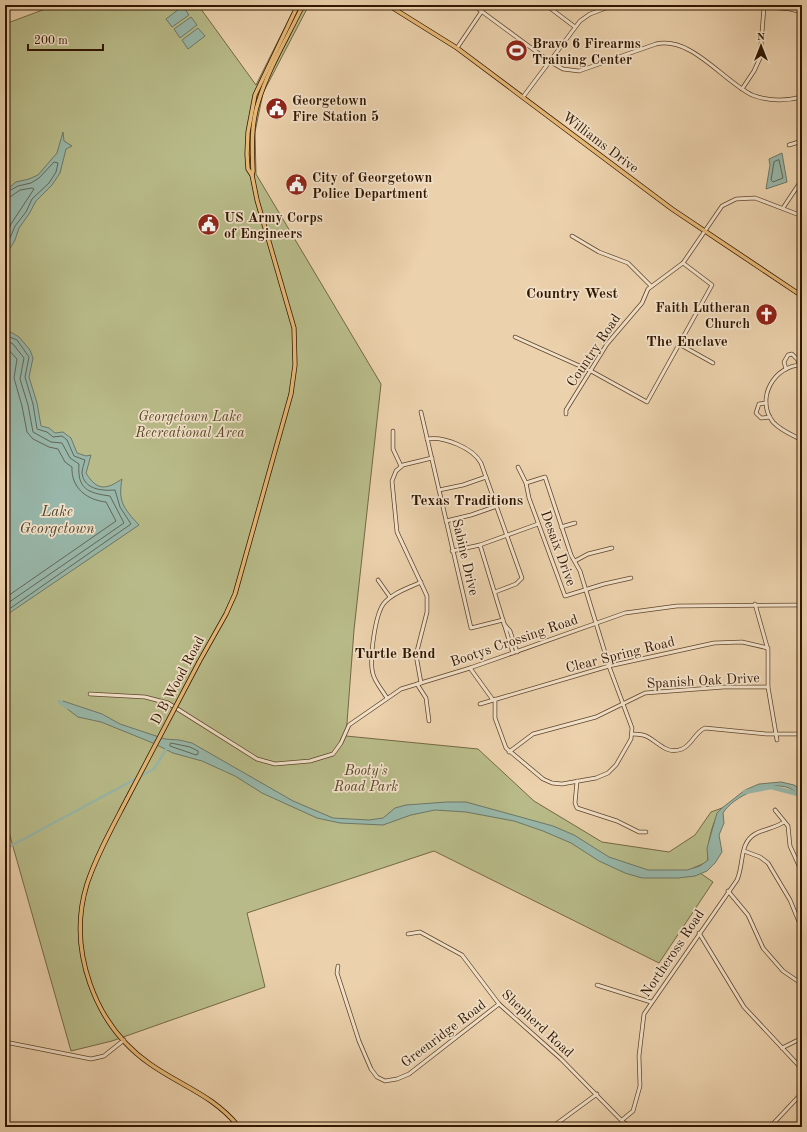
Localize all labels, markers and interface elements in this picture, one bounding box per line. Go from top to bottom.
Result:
scale bar [28,26,103,52]
north arrow [741,26,781,66]
text: N [757,32,766,43]
text: 200 m [34,35,68,47]
place label: Bravo 6 Firearms Training Center [532,37,641,67]
sports icon: Bravo 6 Firearms Training Center [503,38,529,64]
place label: Georgetown Fire Station 5 [292,94,379,124]
public building icon: Georgetown Fire Station 5 [264,95,290,121]
street label: Williams Drive [560,110,641,176]
place label: City of Georgetown Police Department [312,171,433,201]
public building icon: City of Georgetown Police Department [283,172,309,198]
place label: US Army Corps of Engineers [224,211,323,241]
public building icon: US Army Corps of Engineers [196,212,222,238]
district label: Country West [526,287,618,302]
place label: Faith Lutheran Church [655,301,750,331]
church icon: Faith Lutheran Church [753,302,779,328]
street label: Country Road [564,312,623,390]
district label: The Enclave [646,335,728,350]
park label: Georgetown Lake Recreational Area [134,410,245,440]
district label: Texas Traditions [411,494,523,509]
water label: Lake Georgetown [19,505,95,537]
street label: Desaix Drive [538,509,578,588]
street label: Sabine Drive [449,518,481,597]
street label: Bootys Crossing Road [449,612,580,669]
street label: D B Wood Road [149,634,207,727]
street label: Clear Spring Road [564,635,676,675]
district label: Turtle Bend [354,647,436,662]
street label: Spanish Oak Drive [646,671,760,691]
park label: Booty's Road Park [333,764,398,794]
street label: Northcross Road [638,907,707,1000]
street label: Shepherd Road [499,987,576,1060]
street label: Greenridge Road [399,997,489,1070]

